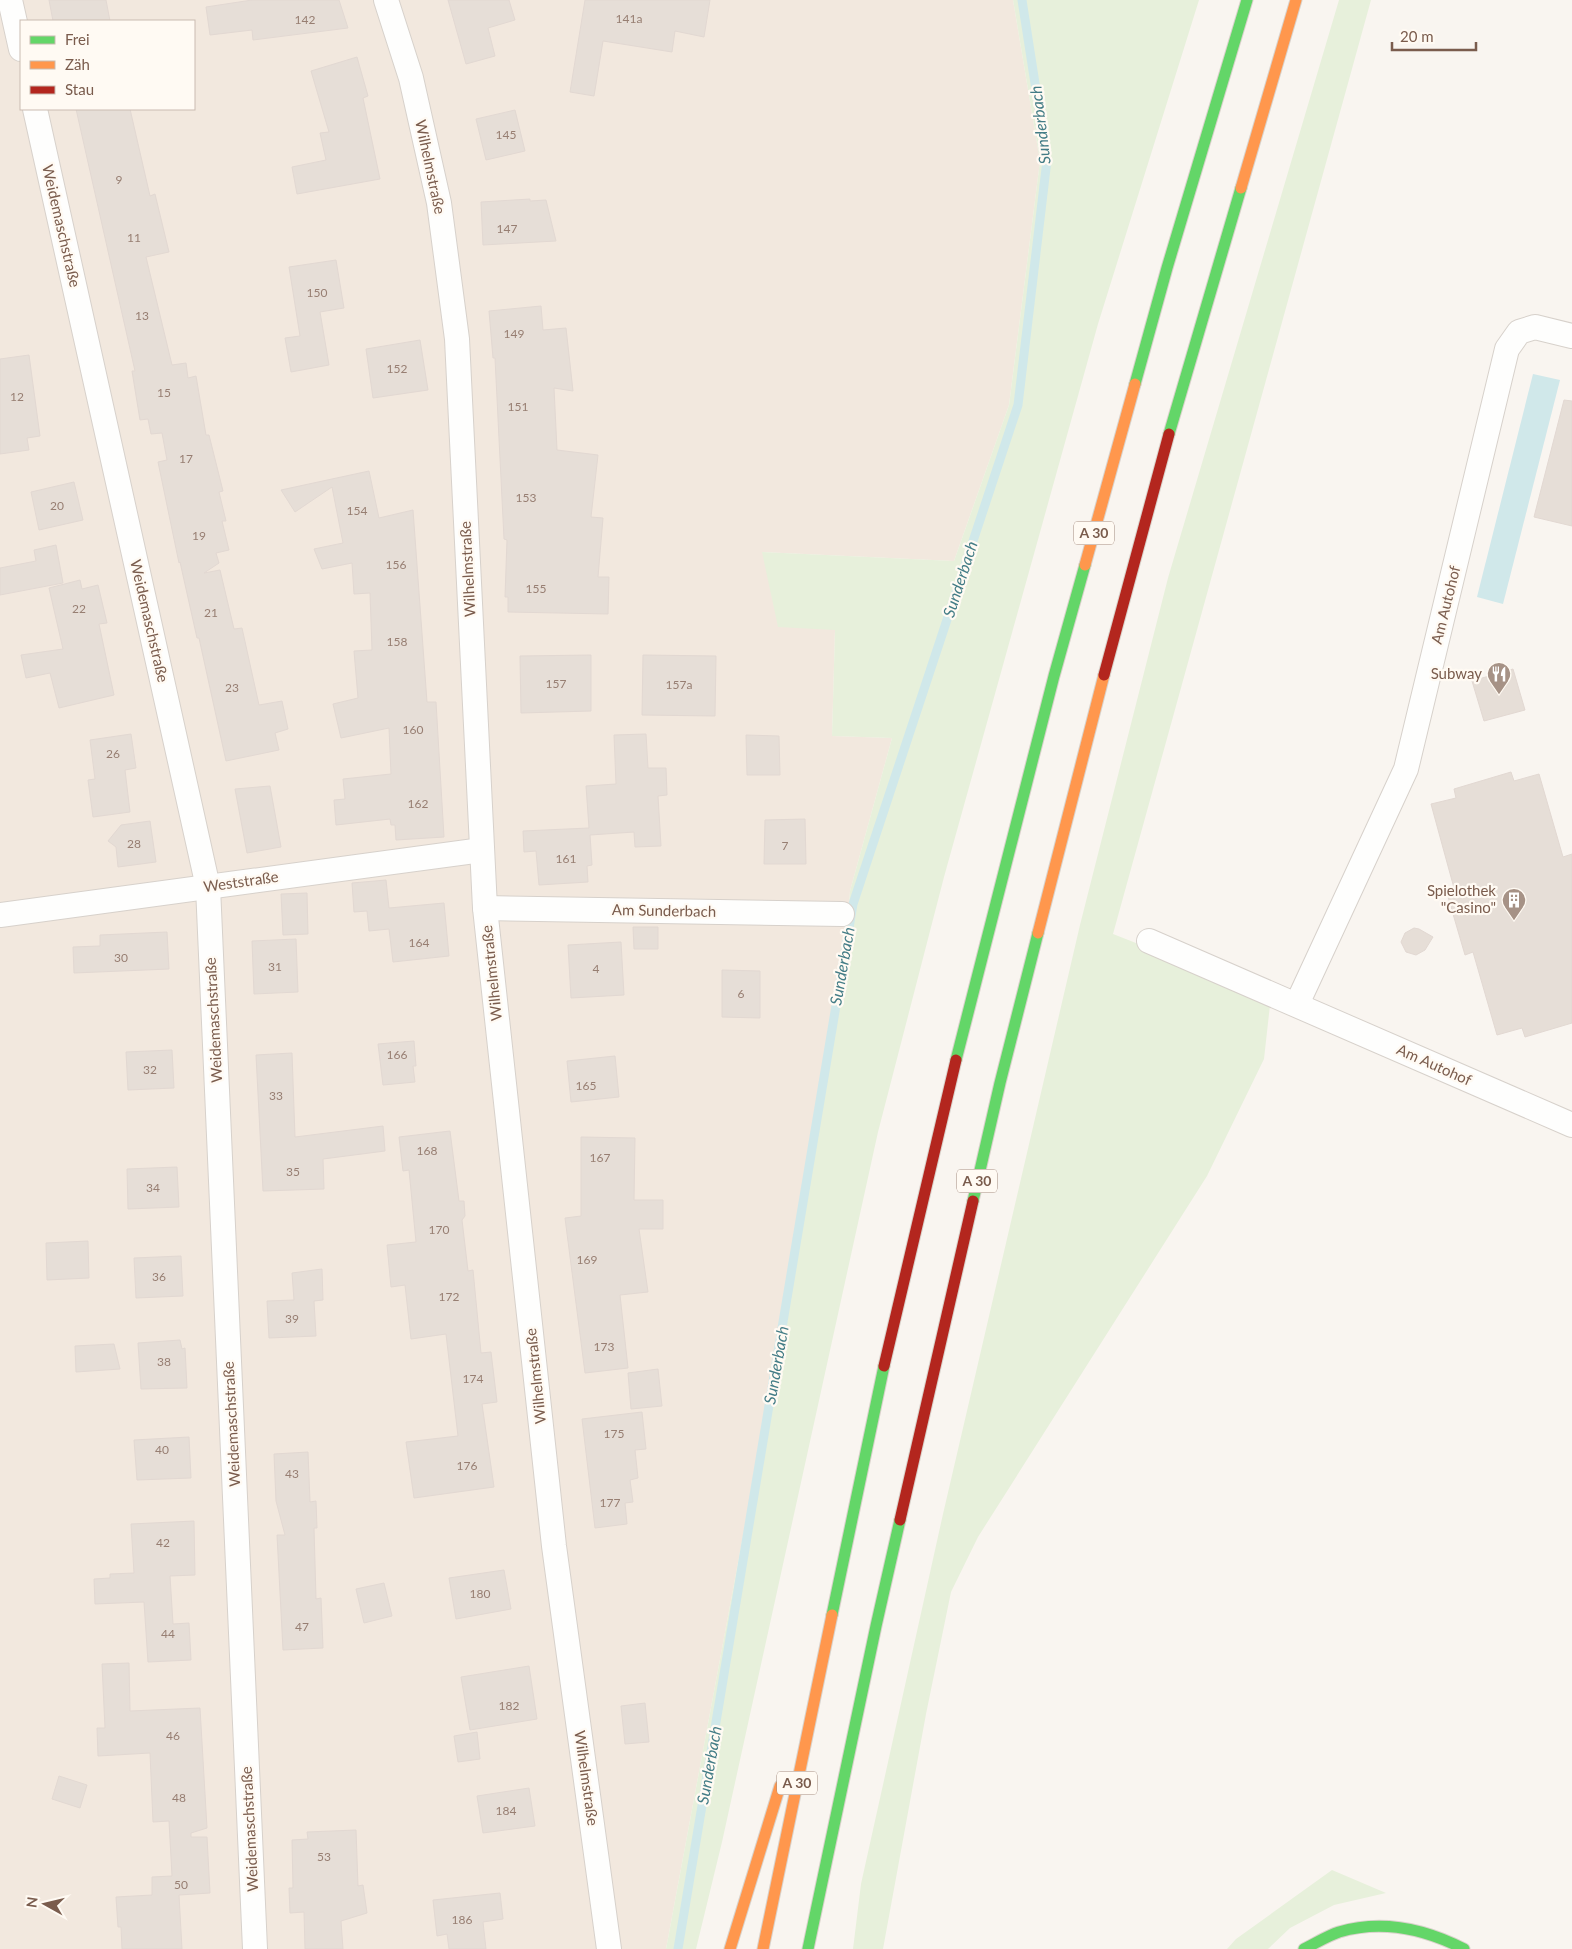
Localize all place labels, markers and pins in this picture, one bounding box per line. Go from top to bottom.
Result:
restaurant icon: Subway [1486,661,1512,695]
place label: Subway [1431,664,1482,682]
place label: Spielothek "Casino" [1427,881,1496,916]
building icon: Spielothek "Casino" [1501,887,1527,921]

